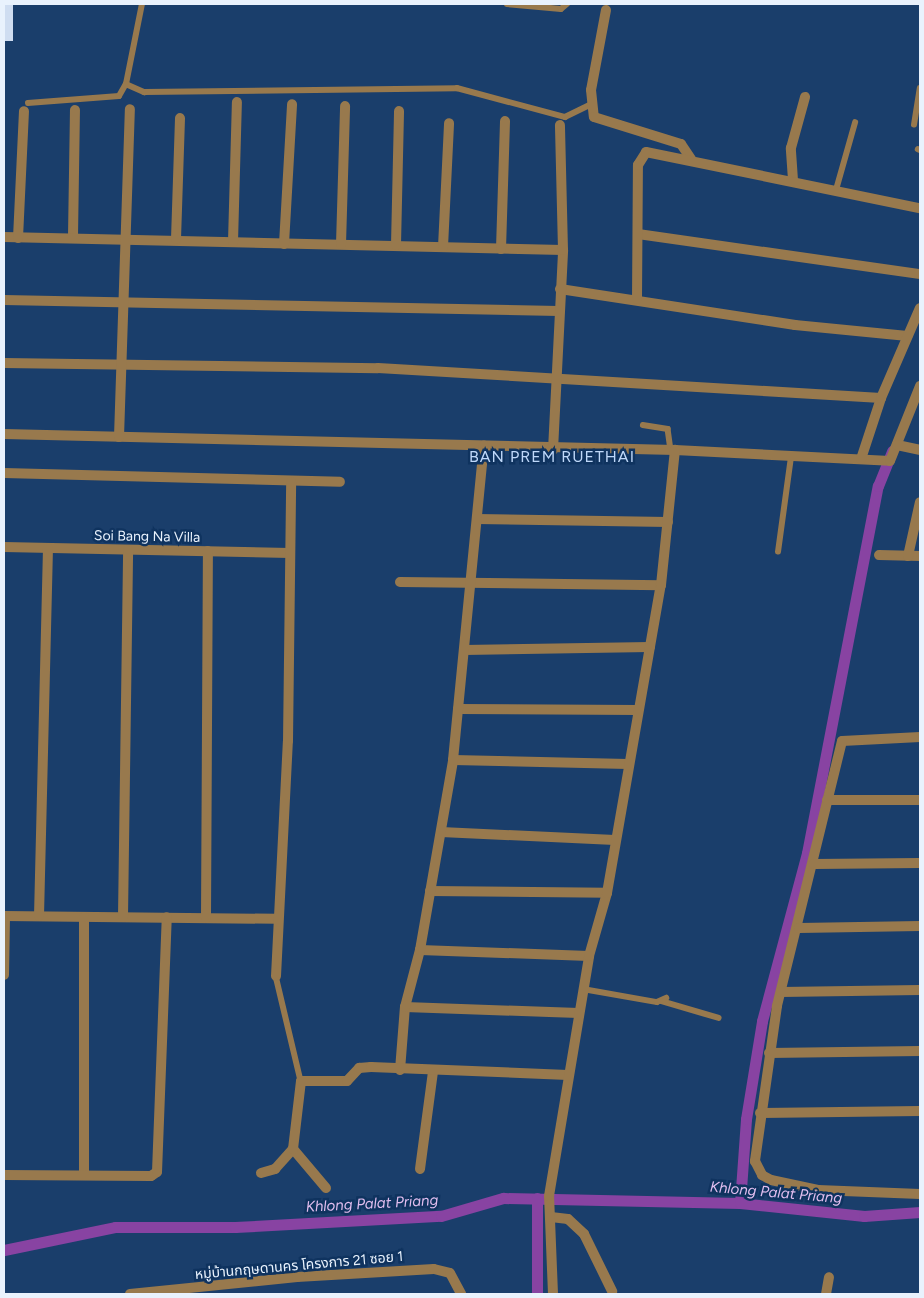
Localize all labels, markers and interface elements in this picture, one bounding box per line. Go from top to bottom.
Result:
district label: BAN PREM RUETHAI [467,447,637,467]
street label: Soi Bang Na Villa [94,528,200,546]
water label: Khlong Palat Priang [709,1178,843,1208]
water label: Khlong Palat Priang [305,1192,439,1216]
street label: หมู่บ้านกฤษดานคร โครงการ 21 ซอย 1 [194,1249,404,1283]

